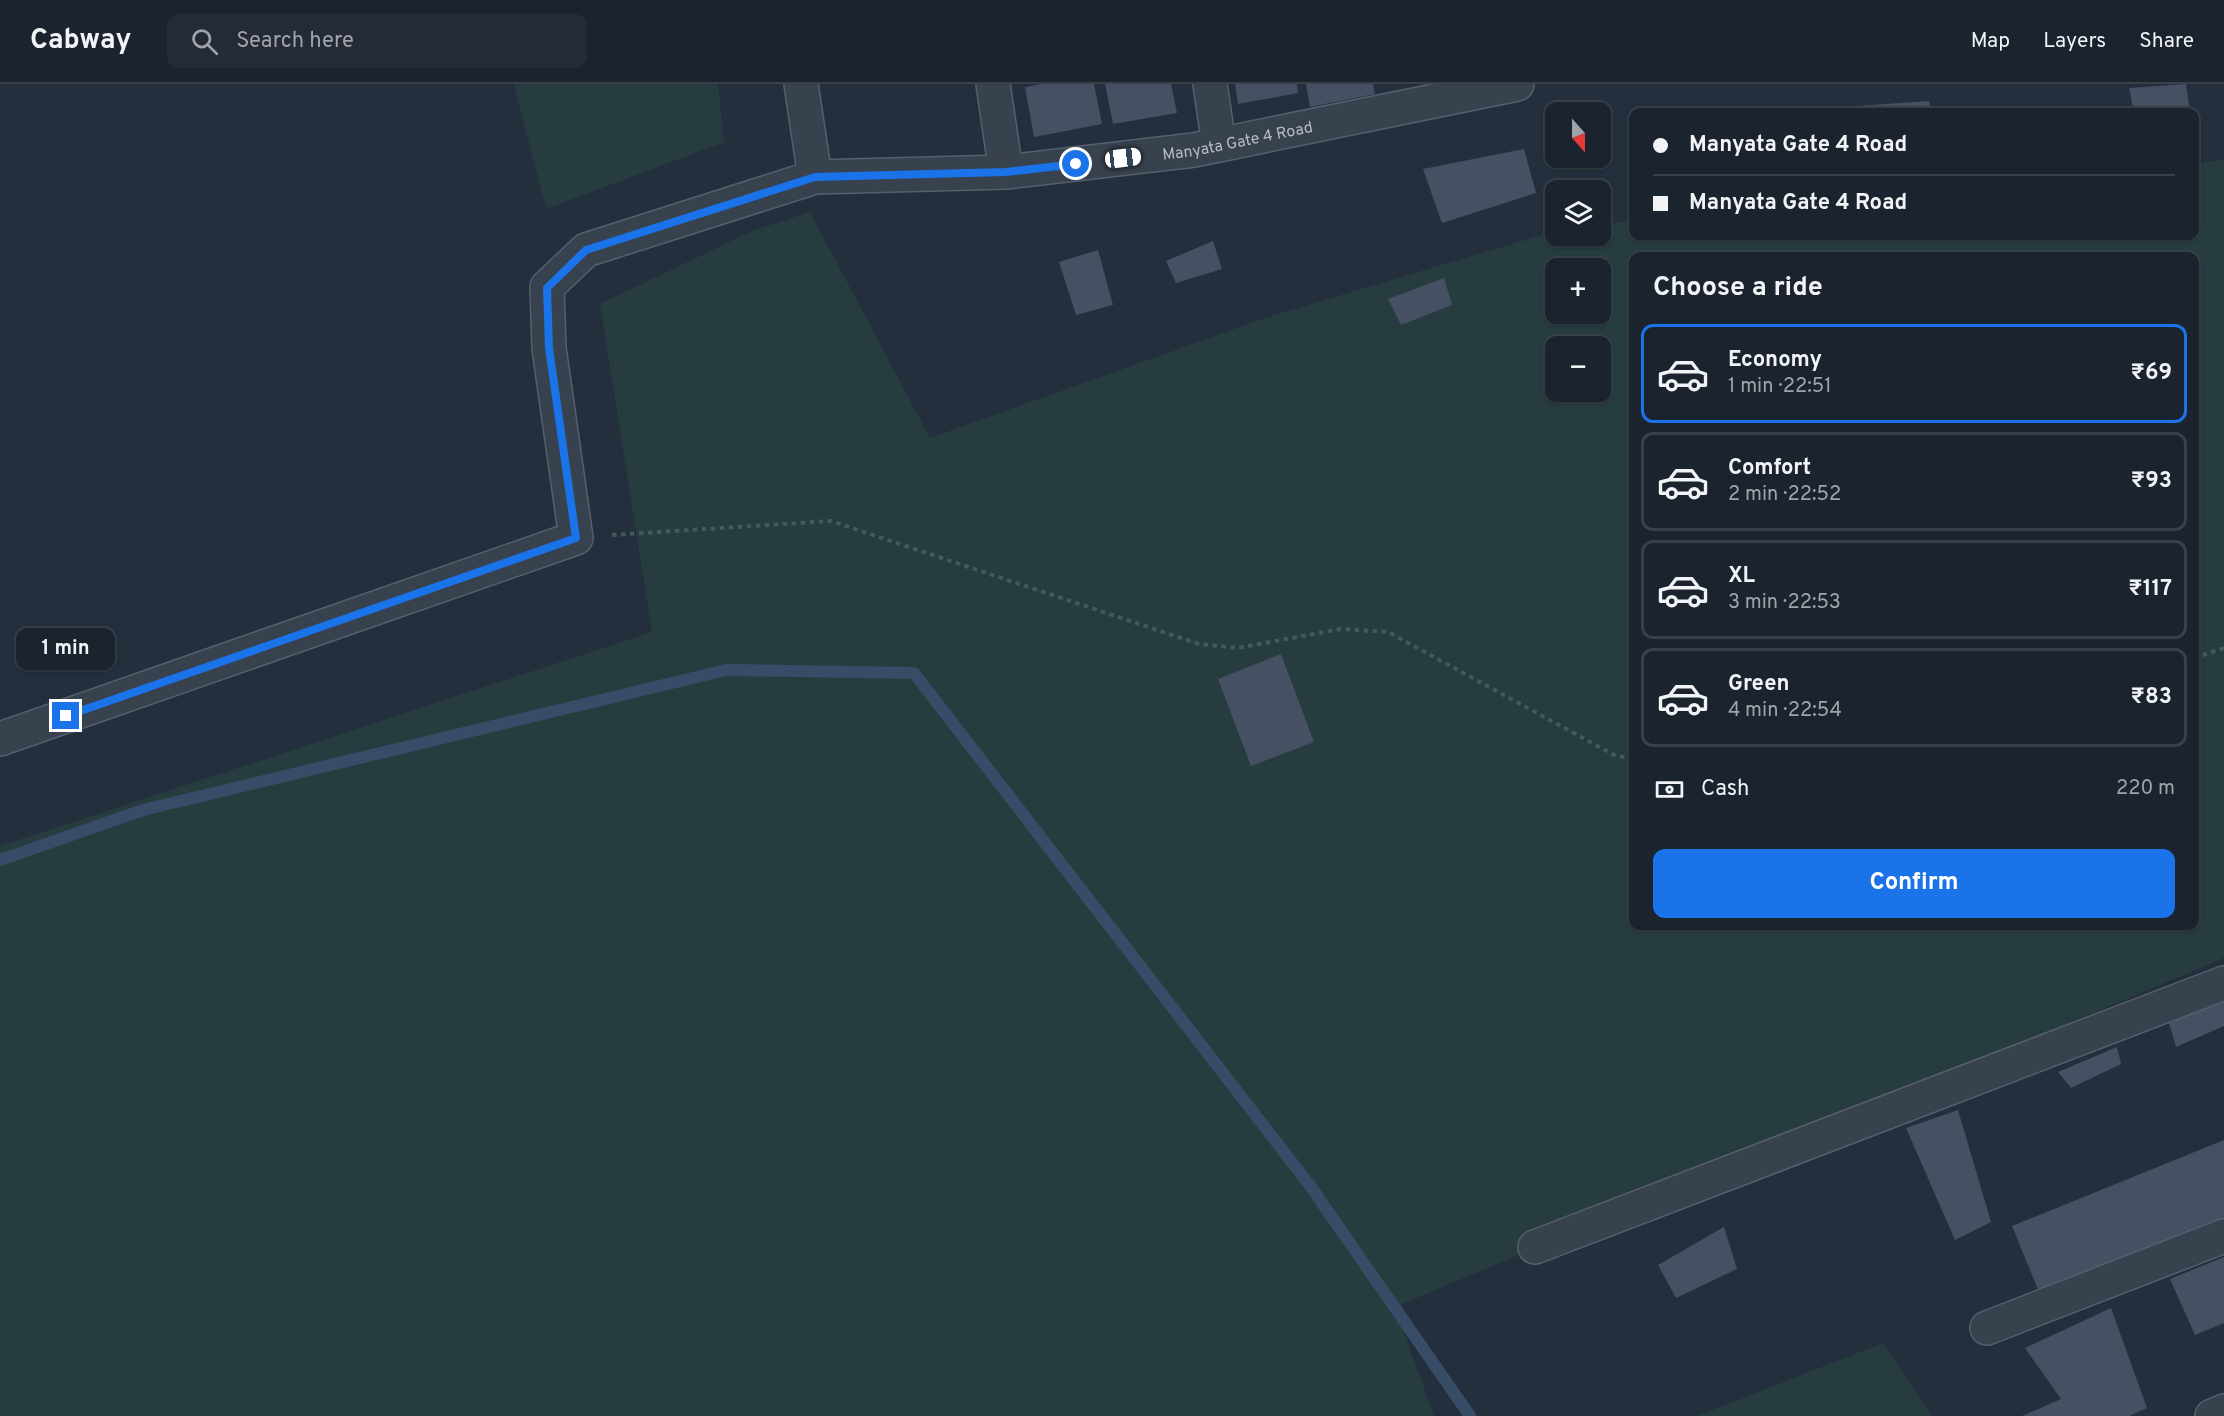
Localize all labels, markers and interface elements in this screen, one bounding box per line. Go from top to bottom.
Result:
search box [167,14,587,68]
text: Cabway [30,23,131,59]
icon: search [188,25,221,58]
text: Search here [236,28,354,55]
text: Map [1971,28,2010,55]
text: Layers [2043,28,2106,55]
text: Share [2139,28,2194,55]
north arrow [1545,102,1611,168]
map controls [1545,102,1611,402]
street label: Manyata Gate 4 Road [1161,118,1315,166]
text: Manyata Gate 4 Road [1689,132,1907,159]
car [1104,147,1142,169]
route start [1062,150,1089,177]
button: layers [1545,180,1611,246]
text: Manyata Gate 4 Road [1689,190,1907,217]
button: + [1545,258,1611,324]
text: Choose a ride [1653,271,1823,305]
button: − [1545,336,1611,402]
icon: car [1656,347,1710,401]
text: Economy [1728,347,1822,374]
text: ₹69 [2130,360,2172,387]
text: 1 min · 22:51 [1728,374,1832,400]
icon: car [1656,455,1710,509]
text: Comfort [1728,455,1811,482]
text: ₹93 [2131,468,2172,495]
text: 2 min · 22:52 [1728,482,1841,508]
icon: car [1656,563,1710,617]
text: XL [1728,563,1755,590]
text: ₹117 [2128,576,2172,603]
text: 3 min · 22:53 [1728,590,1841,616]
callout: 1 min [16,629,116,671]
text: 1 min [41,636,90,662]
icon: car [1656,671,1710,725]
text: Green [1728,671,1790,698]
text: ₹83 [2131,684,2172,711]
text: 4 min · 22:54 [1728,698,1842,724]
route end [52,702,79,729]
icon: cash [1653,773,1686,806]
text: Cash [1701,776,1750,803]
text: 220 m [2116,776,2175,802]
button: Confirm [1653,849,2175,918]

